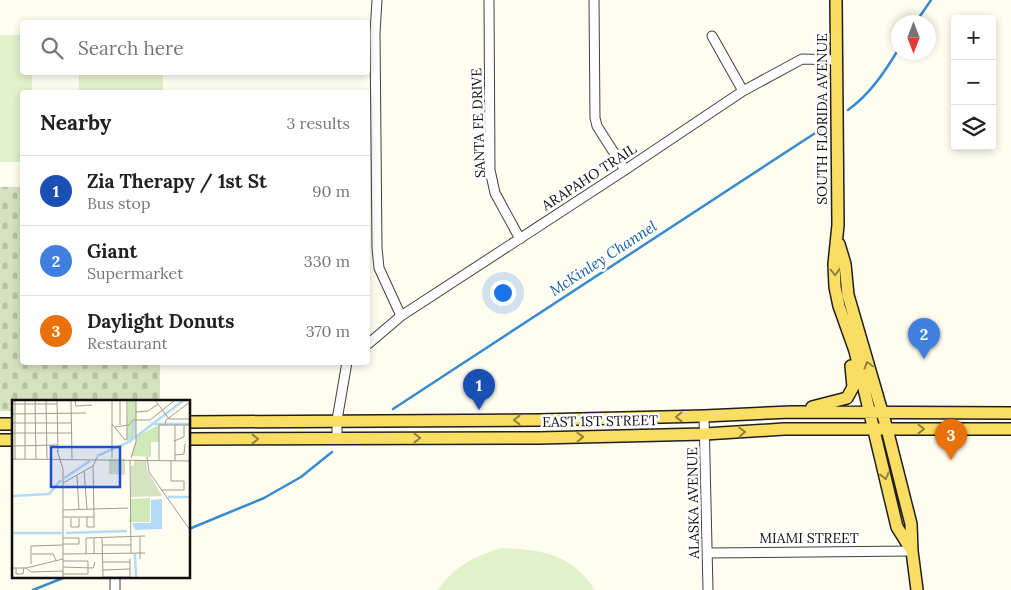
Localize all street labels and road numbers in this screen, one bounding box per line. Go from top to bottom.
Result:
street label: SOUTH FLORIDA AVENUE [813,33,831,205]
street label: SANTA FE DRIVE [467,67,489,178]
street label: ARAPAHO TRAIL [537,140,640,215]
street label: EAST 1ST STREET [542,411,658,431]
street label: ALASKA AVENUE [683,447,703,560]
street label: MIAMI STREET [759,529,859,547]

